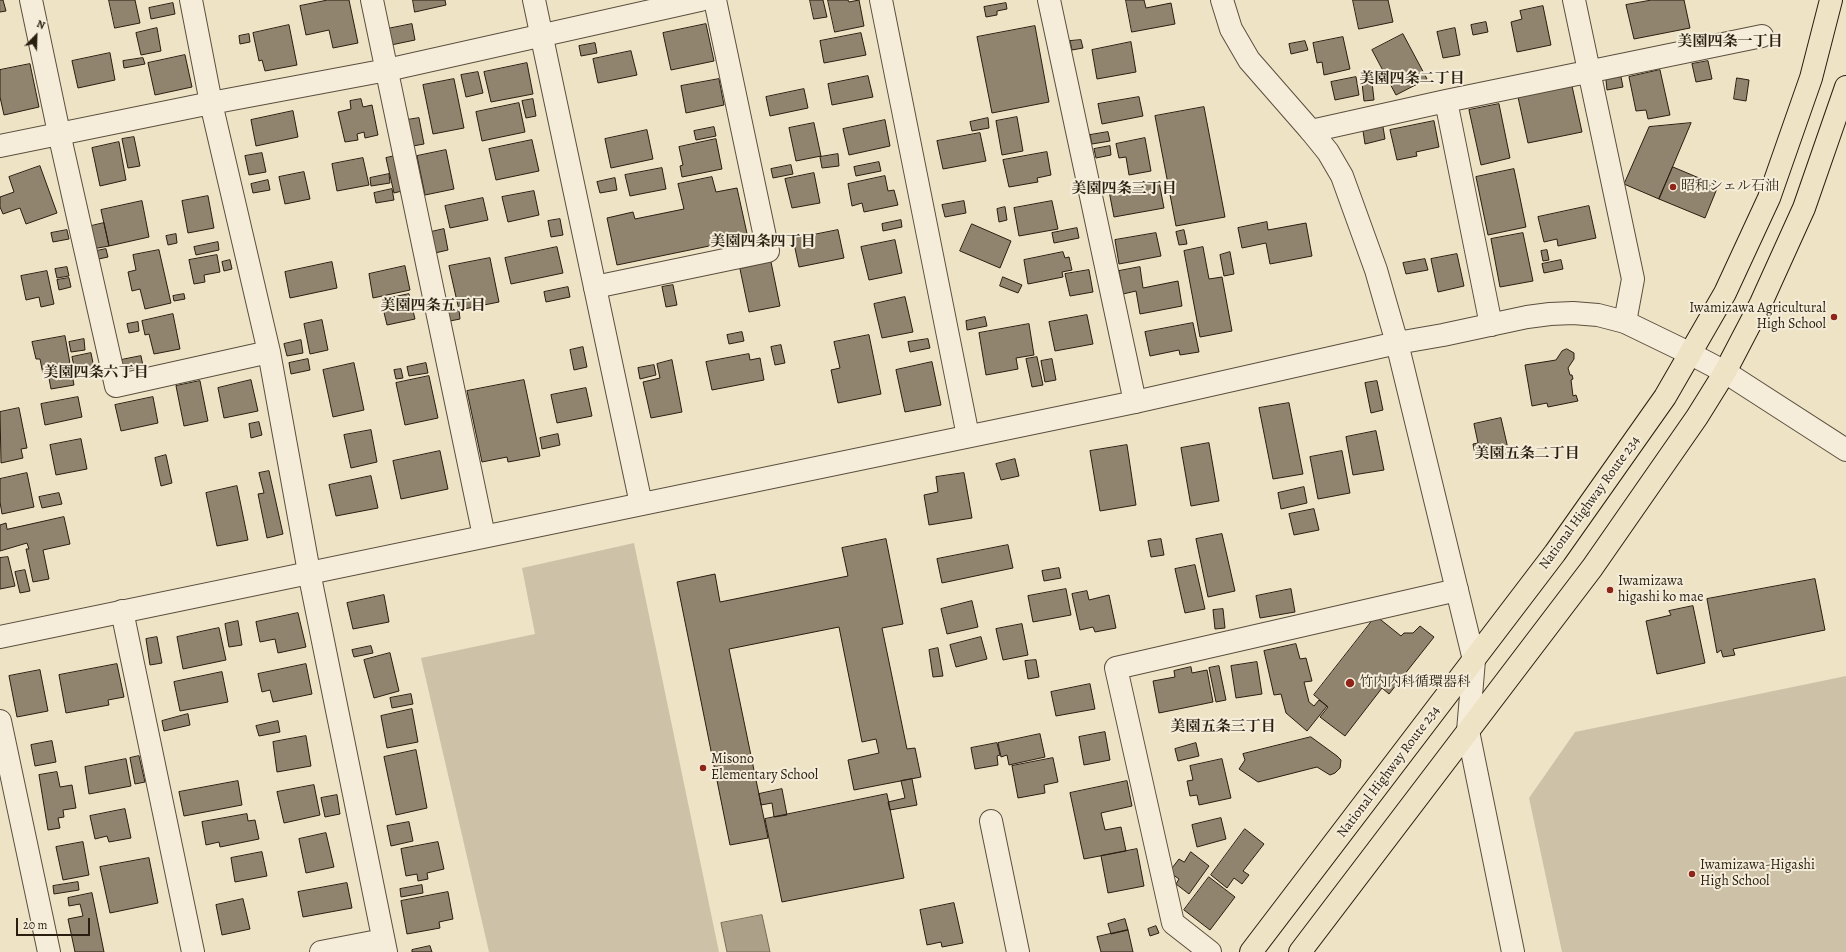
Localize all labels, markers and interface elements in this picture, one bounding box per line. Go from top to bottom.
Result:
north arrow [16,16,56,56]
text: N [34,16,47,33]
district label: 美園四条一丁目 [1678,33,1782,51]
district label: 美園四条二丁目 [1360,70,1464,88]
place label: 昭和シェル石油 [1681,179,1779,195]
district label: 美園四条三丁目 [1072,180,1176,198]
marker: 昭和シェル石油 [1668,182,1678,192]
district label: 美園四条四丁目 [711,233,815,251]
district label: 美園四条五丁目 [381,297,485,315]
place label: Iwamizawa Agricultural High School [1689,301,1826,334]
marker: Iwamizawa Agricultural High School [1829,312,1839,322]
district label: 美園四条六丁目 [44,364,148,382]
street label: National Highway Route 234 [1536,433,1644,573]
district label: 美園五条二丁目 [1475,445,1579,463]
place label: Iwamizawa higashi ko mae [1618,574,1703,606]
marker: Iwamizawa higashi ko mae [1605,585,1615,595]
place label: 竹内内科循環器科 [1359,675,1471,691]
marker: 竹内内科循環器科 [1344,677,1356,689]
street label: National Highway Route 234 [1334,703,1444,841]
district label: 美園五条三丁目 [1171,718,1275,736]
place label: Misono Elementary School [711,752,818,784]
marker: Misono Elementary School [698,763,708,773]
place label: Iwamizawa-Higashi High School [1700,858,1815,890]
marker: Iwamizawa-Higashi High School [1687,869,1697,879]
scale bar [18,910,92,936]
text: 20 m [23,917,47,933]

